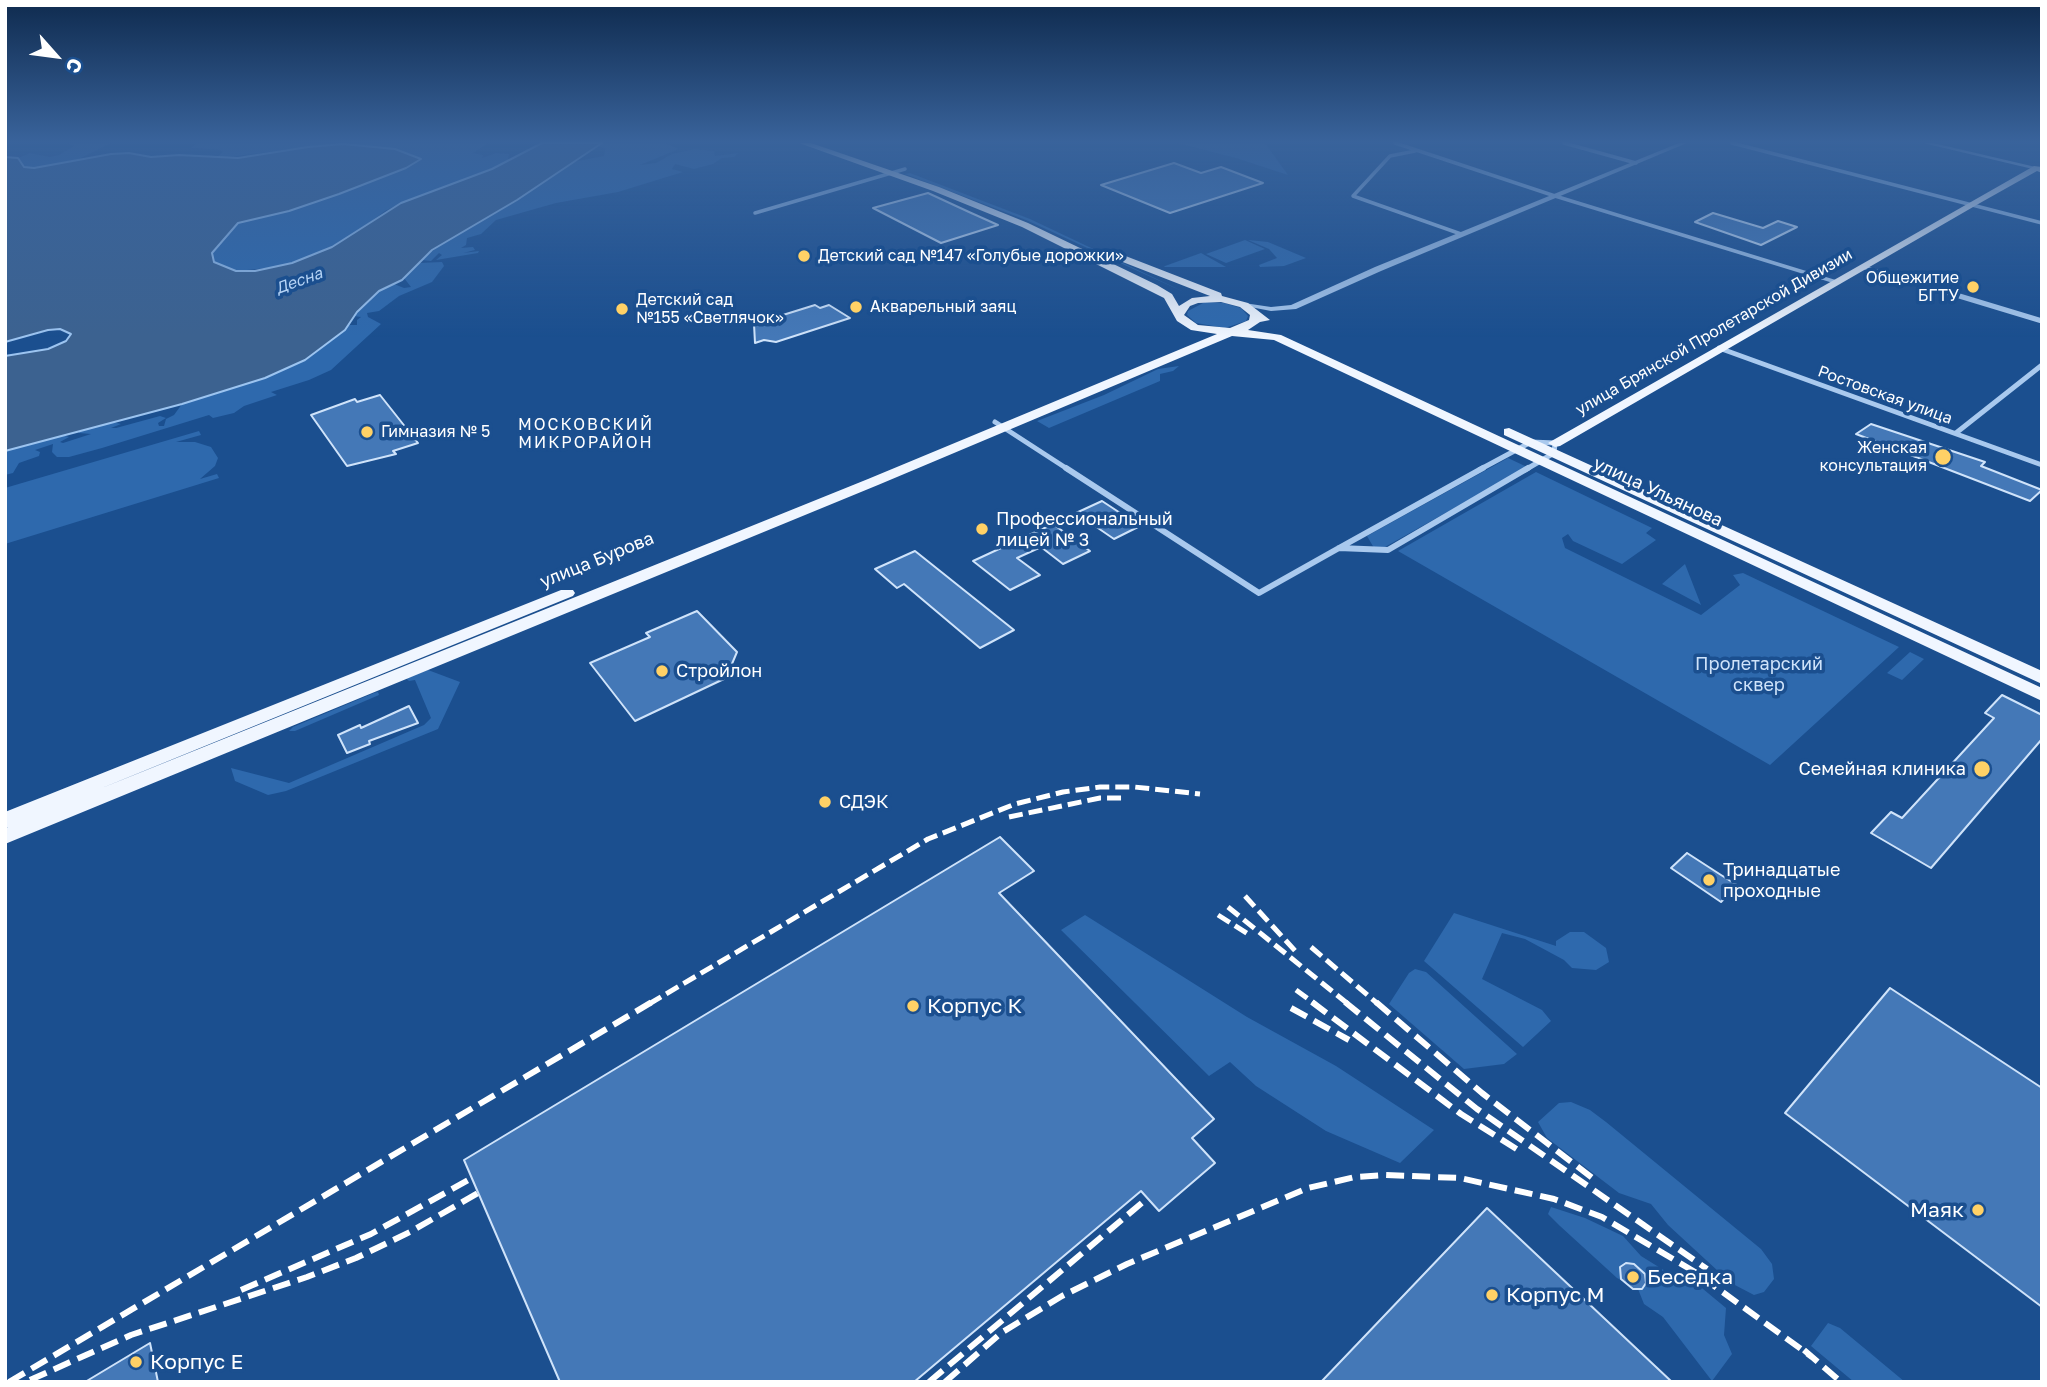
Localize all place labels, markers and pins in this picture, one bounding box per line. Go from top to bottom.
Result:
place label: Детский сад №147 «Голубые дорожки» [818,246,1124,266]
marker: Детский сад №147 «Голубые дорожки» [796,248,812,264]
place label: Общежитие БГТУ [1866,268,1959,306]
marker: Общежитие БГТУ [1965,279,1981,295]
place label: Детский сад №155 «Светлячок» [636,290,784,328]
place label: Акварельный заяц [870,297,1016,317]
marker: Акварельный заяц [848,299,864,315]
marker: Детский сад №155 «Светлячок» [614,301,630,317]
place label: Гимназия № 5 [381,422,490,442]
marker: Гимназия № 5 [359,424,375,440]
place label: Женская консультация [1819,438,1927,476]
marker: Женская консультация [1933,447,1953,467]
place label: Профессиональный лицей № 3 [996,508,1173,550]
marker: Профессиональный лицей № 3 [974,521,990,537]
place label: Стройлон [676,660,762,682]
marker: Стройлон [654,663,670,679]
place label: Семейная клиника [1799,758,1966,780]
marker: Семейная клиника [1972,759,1992,779]
place label: СДЭК [839,791,888,813]
marker: СДЭК [817,794,833,810]
place label: Тринадцатые проходные [1723,859,1840,902]
marker: Тринадцатые проходные [1701,872,1717,888]
place label: Корпус К [927,993,1022,1019]
marker: Корпус К [905,998,921,1014]
place label: Маяк [1910,1197,1964,1223]
marker: Маяк [1970,1202,1986,1218]
place label: Беседка [1647,1264,1733,1290]
marker: Беседка [1625,1269,1641,1285]
place label: Корпус М [1506,1282,1604,1308]
marker: Корпус М [1484,1287,1500,1303]
place label: Корпус Е [150,1349,243,1375]
marker: Корпус Е [128,1354,144,1370]

